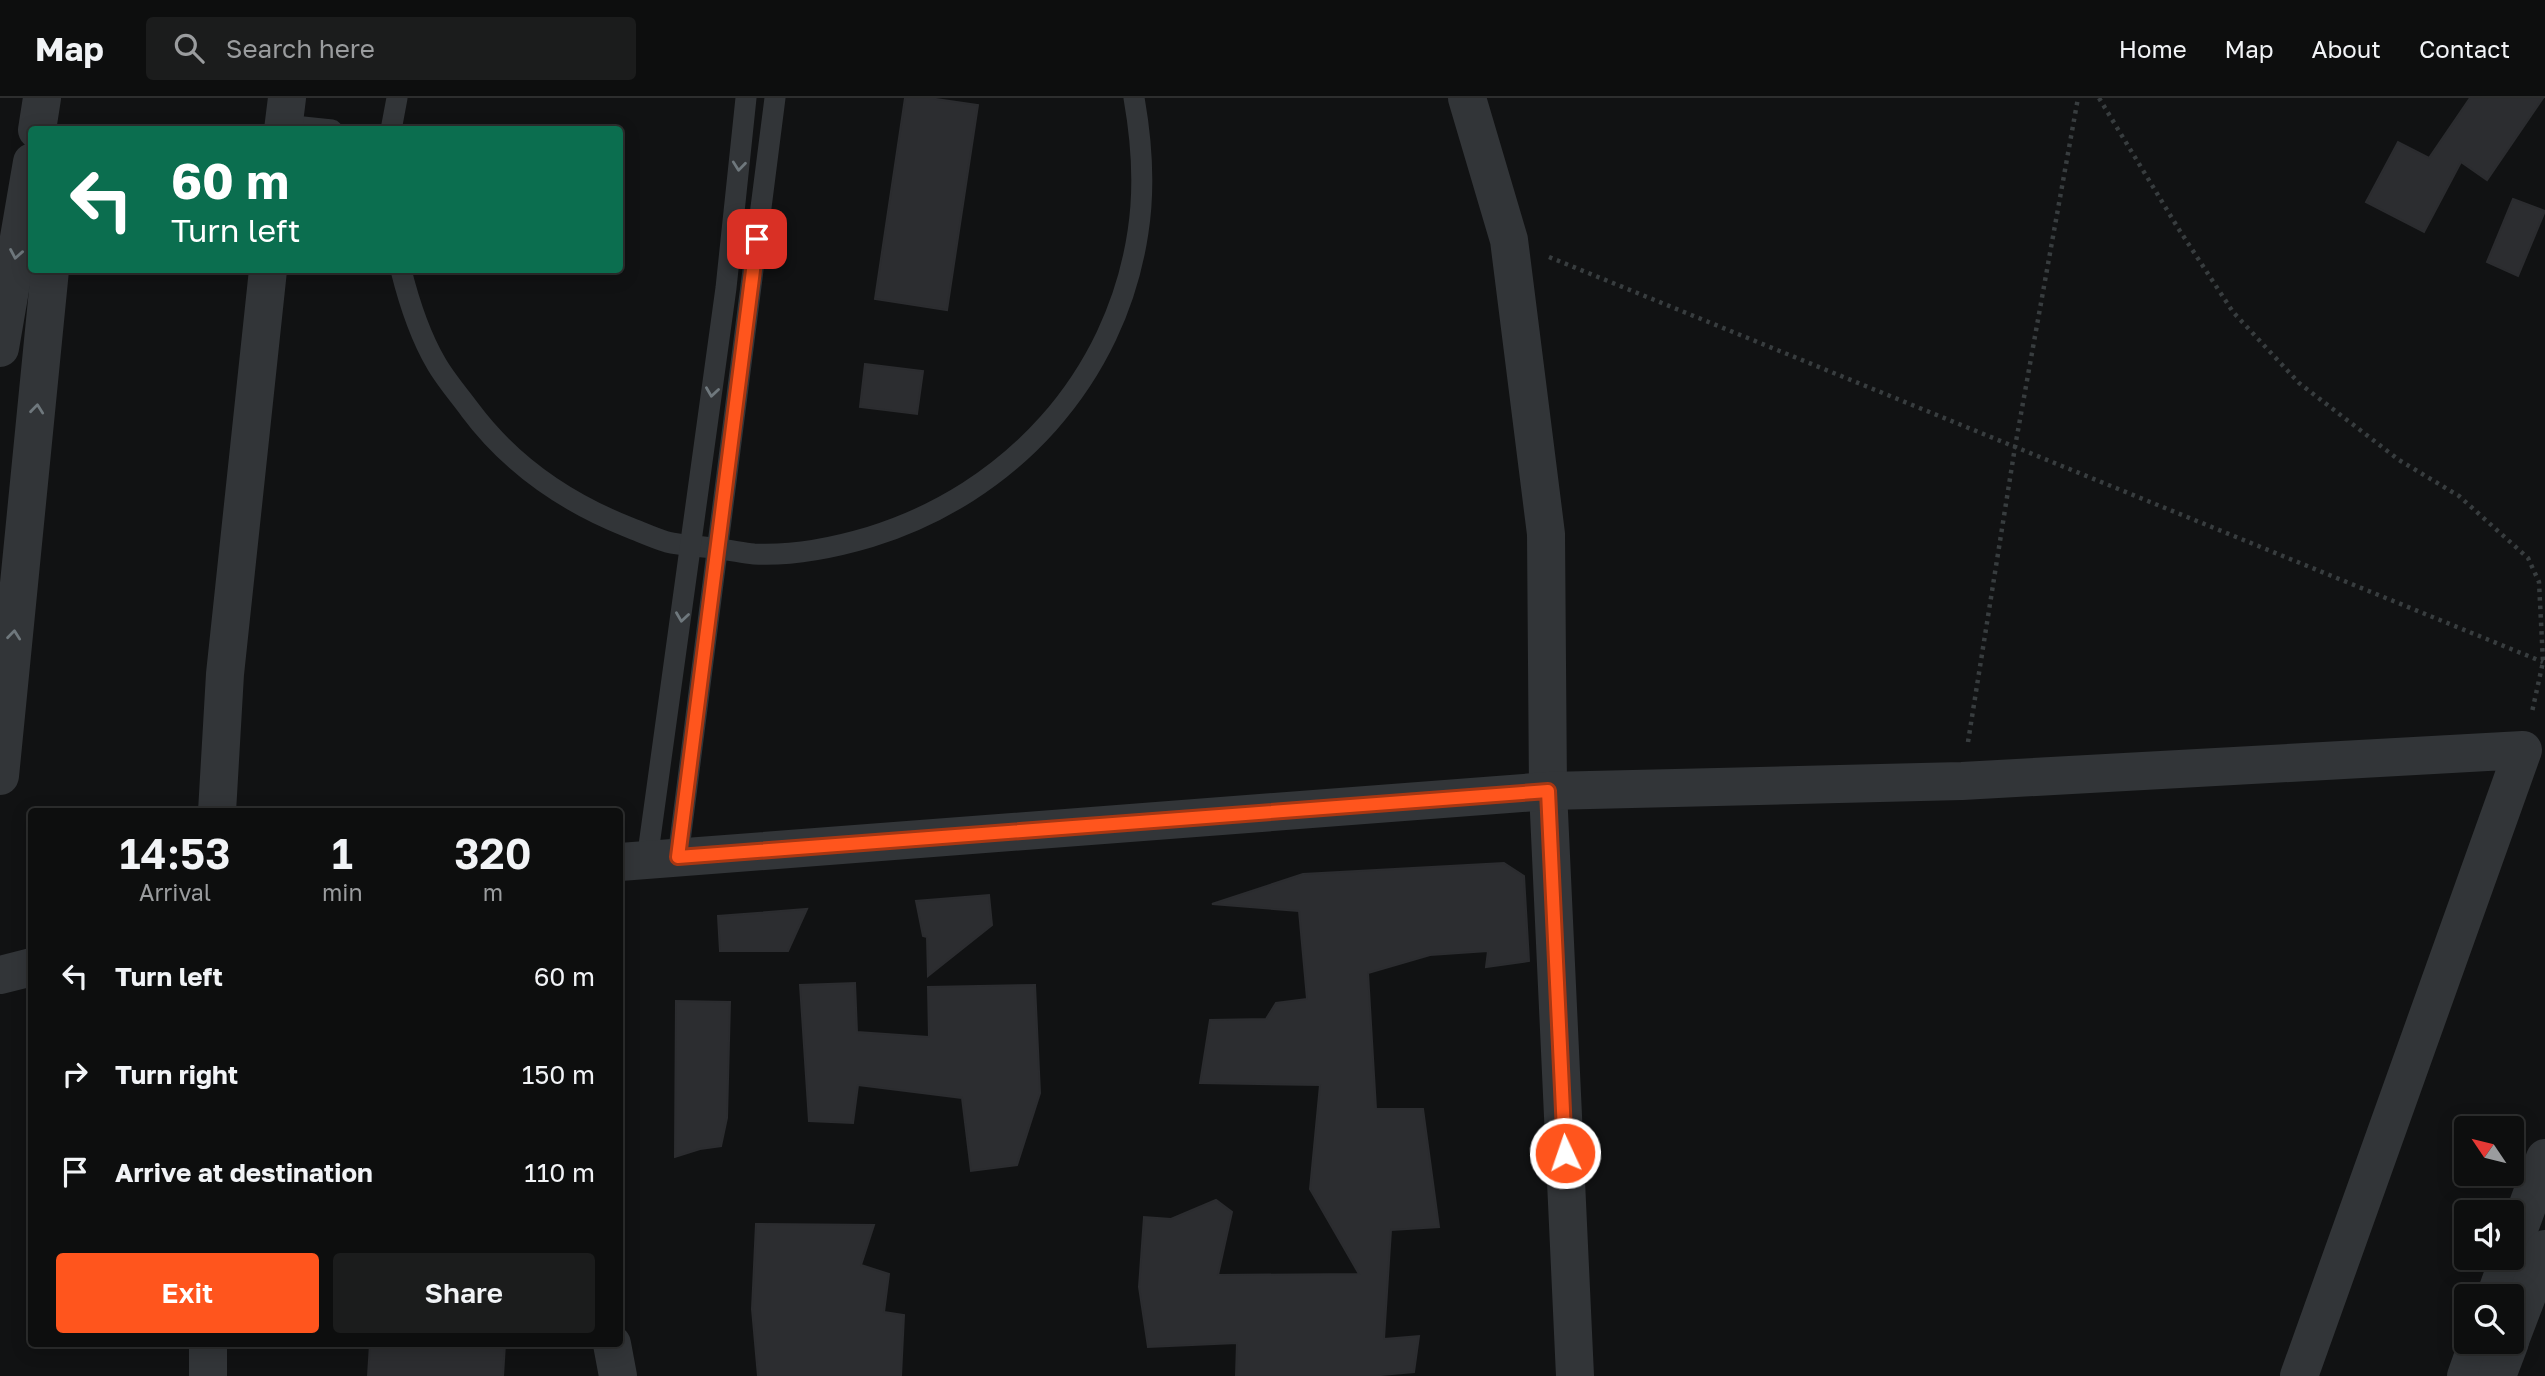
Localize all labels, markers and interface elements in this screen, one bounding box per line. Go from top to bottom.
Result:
search box [146,17,636,80]
text: Map [35,29,104,68]
icon: search [170,29,208,67]
text: Search here [226,33,375,64]
text: Home [2119,34,2187,63]
text: Map [2225,34,2274,63]
text: About [2312,34,2381,63]
text: Contact [2419,34,2510,63]
text: 60 m [171,151,289,210]
icon: left [56,154,147,245]
one-way arrow [732,161,747,172]
pin [727,209,787,269]
text: Turn left [171,211,300,249]
icon: arrive [738,220,776,258]
one-way arrow [9,248,24,260]
one-way arrow [705,386,720,398]
one-way arrow [29,403,44,415]
one-way arrow [674,611,689,623]
one-way arrow [6,630,21,641]
text: 14:53 [119,828,231,878]
text: 1 [332,828,353,878]
text: 320 [454,828,532,878]
text: Arrival [139,878,211,906]
text: min [322,878,363,906]
text: m [483,878,503,906]
icon: left [56,957,94,995]
text: Turn left [115,961,223,992]
text: 60 m [534,961,595,992]
icon: right [56,1055,94,1093]
text: Turn right [115,1059,238,1090]
text: 150 m [522,1059,595,1090]
position arrow [1528,1116,1602,1190]
north arrow [2454,1116,2524,1186]
map controls [2454,1116,2524,1354]
icon: arrive [56,1153,94,1191]
text: Arrive at destination [115,1157,373,1188]
text: 110 m [524,1157,595,1188]
button: sound [2454,1200,2524,1270]
button: Exit [56,1253,319,1333]
button: Share [333,1253,595,1333]
button: search [2454,1284,2524,1354]

